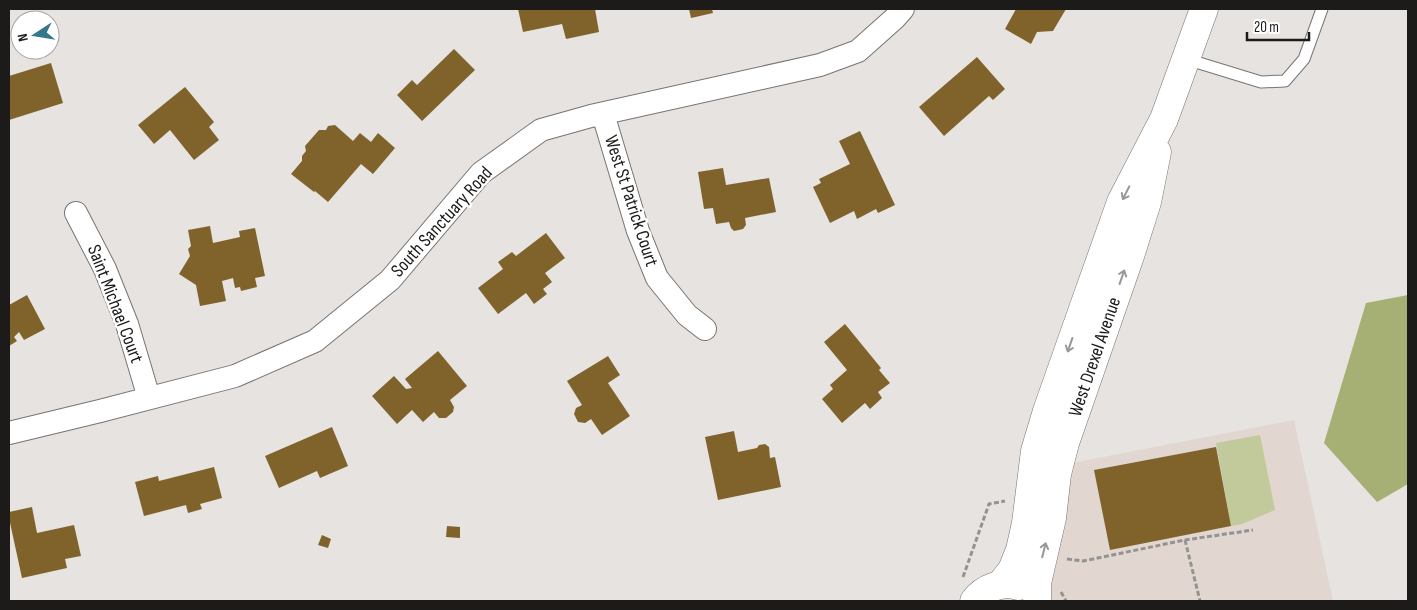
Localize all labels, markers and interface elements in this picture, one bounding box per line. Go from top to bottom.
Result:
north arrow [10,10,60,60]
scale bar [1247,10,1310,42]
text: 20 m [1254,18,1279,37]
text: N [14,32,32,43]
street label: West St Patrick Court [599,133,663,270]
street label: South Sanctuary Road [386,162,498,282]
one-way arrow [1121,185,1130,200]
street label: Saint Michael Court [82,242,148,366]
one-way arrow [1118,270,1128,286]
street label: West Drexel Avenue [1064,294,1126,420]
one-way arrow [1065,337,1074,353]
one-way arrow [1040,543,1049,559]

